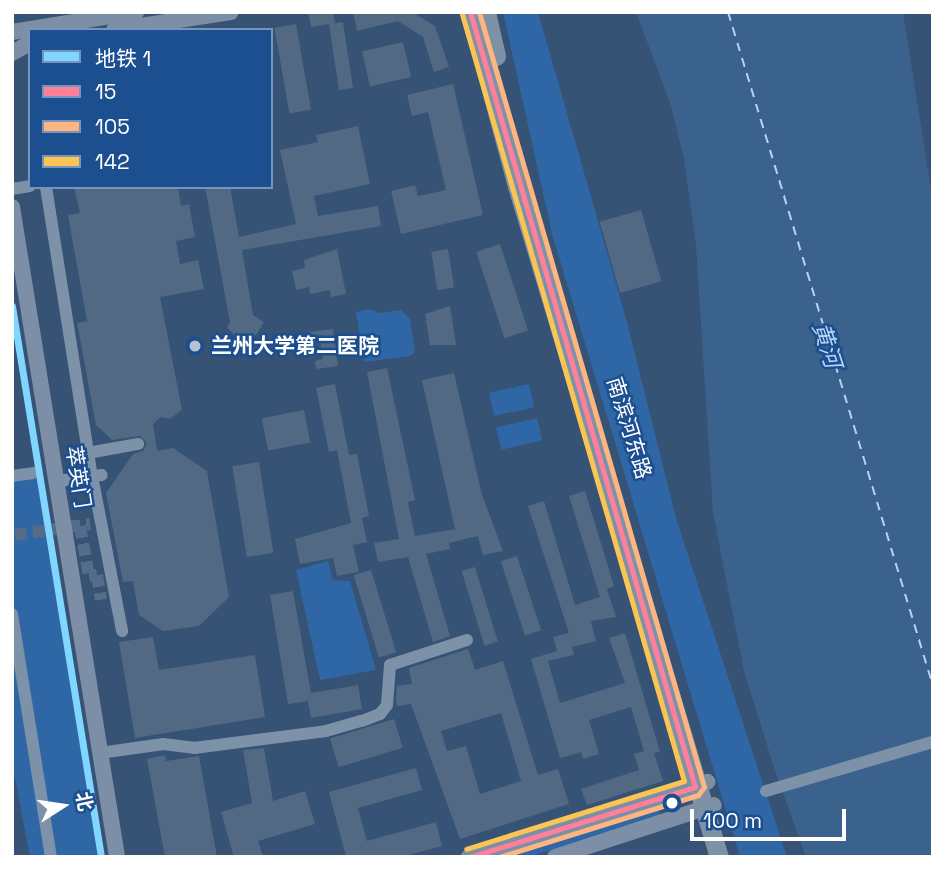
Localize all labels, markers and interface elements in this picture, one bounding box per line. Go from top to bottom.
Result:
legend [28,28,273,189]
text: 地铁 1 [95,45,151,72]
text: 15 [95,78,116,105]
text: 105 [95,113,130,140]
text: 142 [95,148,130,175]
water label: 黄河 [807,319,847,371]
place label: 兰州大学第二医院 [211,333,379,359]
marker: 兰州大学第二医院 [185,336,205,356]
street label: 南滨河东路 [602,374,656,482]
street label: 萃英门 [61,444,95,510]
north arrow [28,771,98,841]
text: 北 [70,790,98,813]
unlabelled marker [665,796,679,810]
scale bar [693,796,849,840]
text: 100 m [703,807,762,834]

